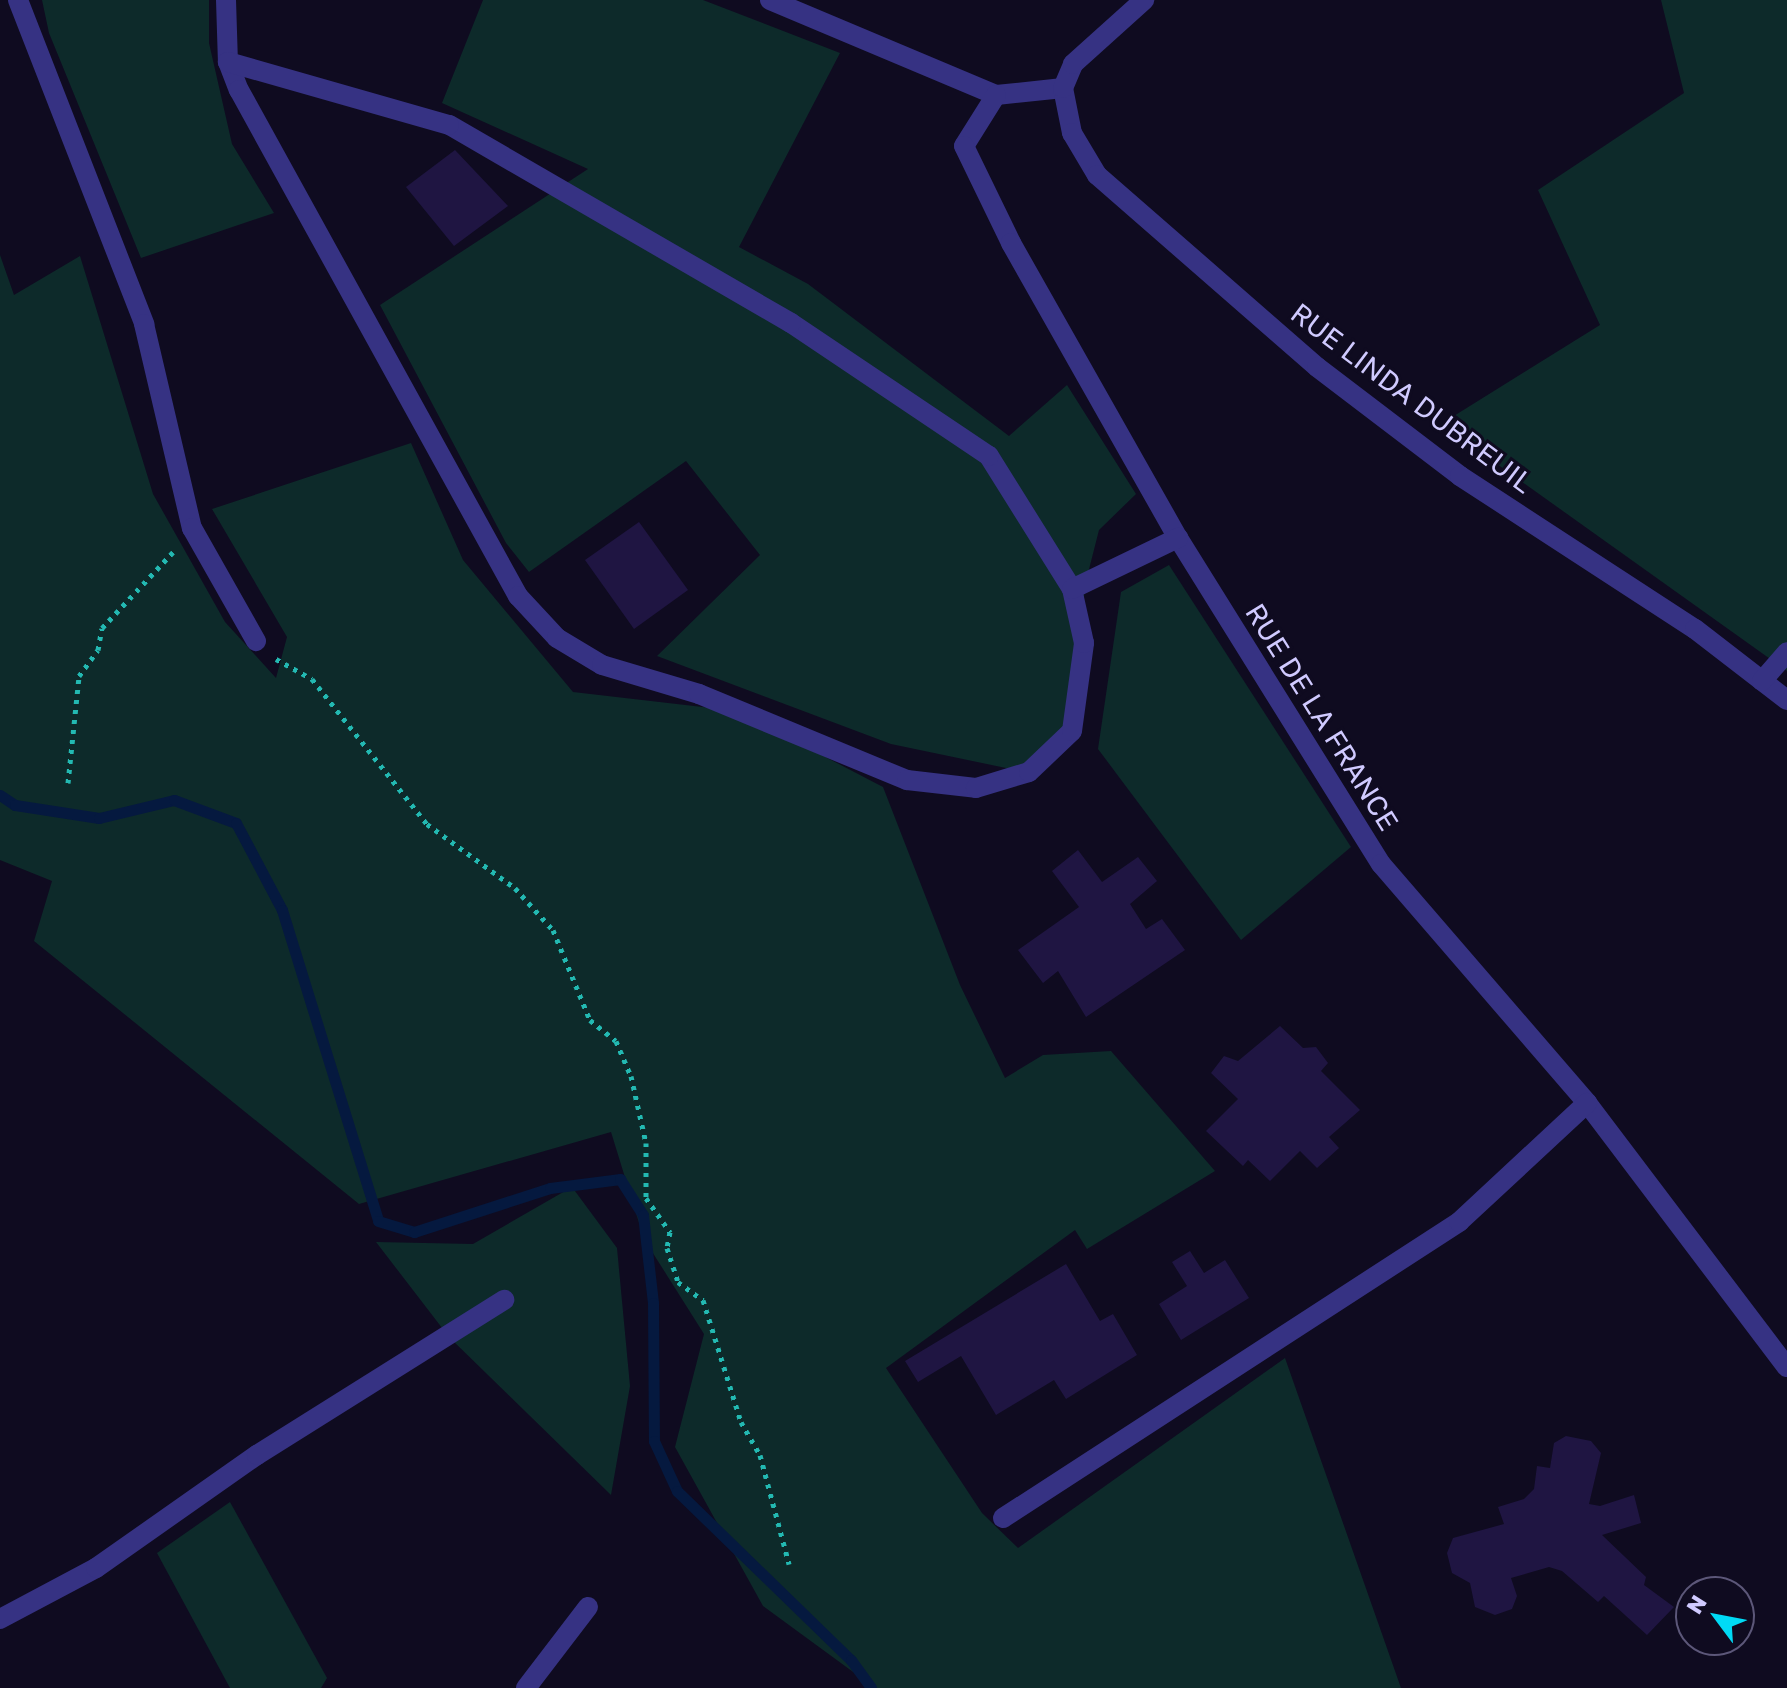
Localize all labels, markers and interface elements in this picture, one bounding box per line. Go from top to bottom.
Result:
street label: RUE LINDA DUBREUIL [1284,296,1540,500]
street label: RUE DE LA FRANCE [1238,597,1406,837]
north arrow [1675,1576,1755,1656]
text: N [1680,1590,1712,1618]

